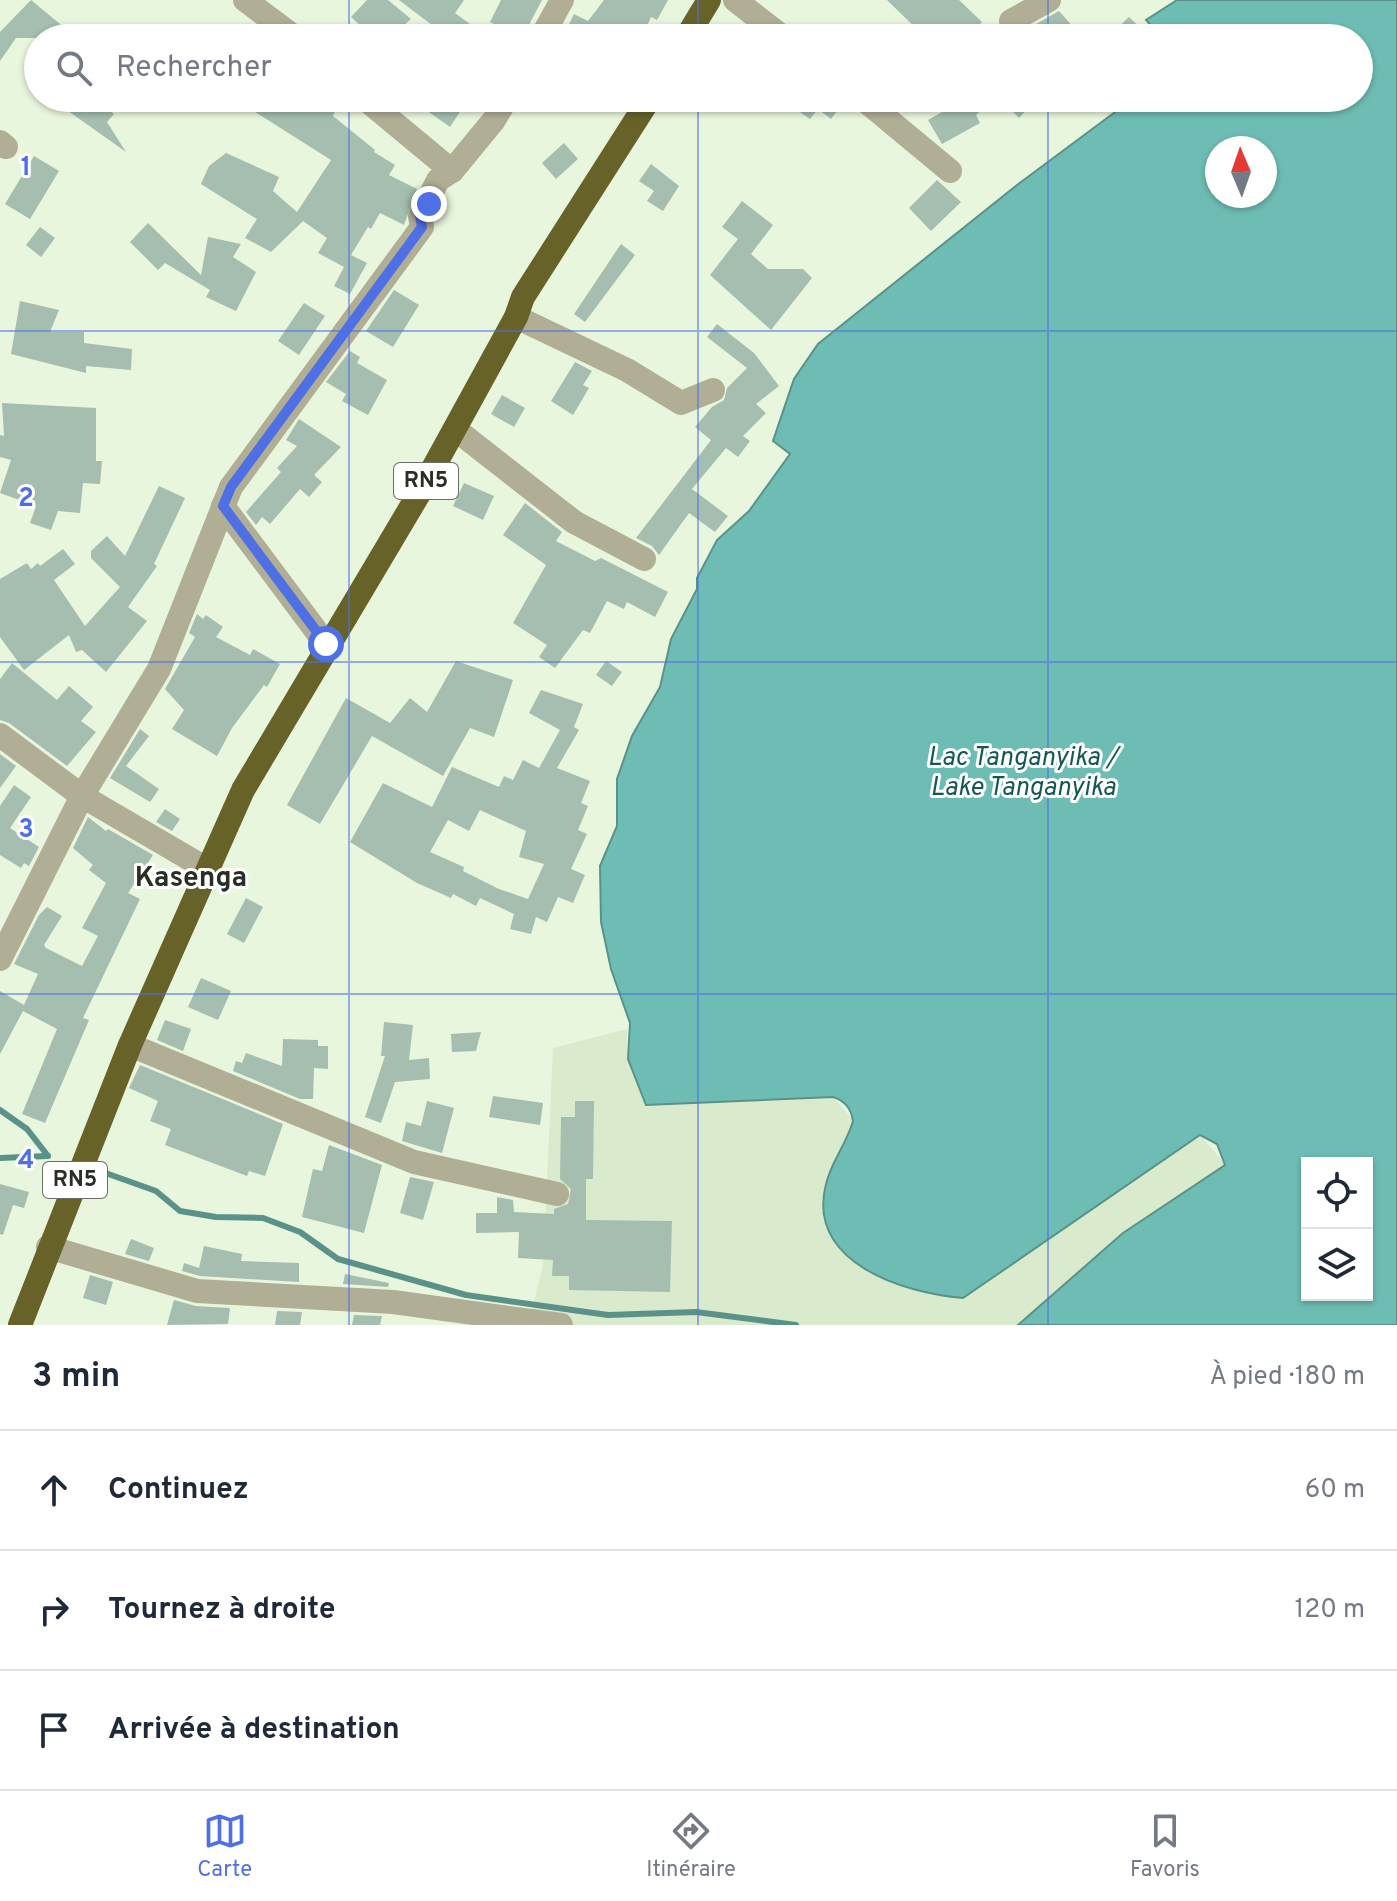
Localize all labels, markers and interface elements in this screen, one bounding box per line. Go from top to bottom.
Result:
search box [24,24,1373,112]
icon: search [52,46,96,90]
text: Rechercher [116,50,272,87]
north arrow [1205,136,1277,208]
text: 1 [21,152,31,185]
route end [411,186,447,222]
road number: RN5 [394,463,458,499]
text: 2 [18,483,34,516]
route start [308,626,344,662]
water label: Lac Tanganyika / Lake Tanganyika [928,742,1122,805]
text: 3 [18,814,34,847]
district label: Kasenga [135,861,247,897]
text: 4 [18,1145,34,1178]
map controls [1301,1157,1373,1301]
button: locate [1301,1157,1373,1229]
road number: RN5 [43,1162,107,1198]
button: layers [1301,1229,1373,1301]
text: 3 min [32,1356,120,1399]
text: À pied · 180 m [1210,1361,1365,1394]
icon: ahead [32,1468,76,1512]
text: Continuez [108,1472,249,1509]
text: 60 m [1305,1474,1365,1507]
icon: right [32,1588,76,1632]
text: Tournez à droite [108,1592,336,1629]
text: 120 m [1295,1594,1365,1627]
icon: arrive [32,1708,76,1752]
text: Arrivée à destination [108,1712,400,1749]
tab: Carte [197,1809,252,1884]
tab: Itinéraire [646,1809,736,1884]
tab: Favoris [1130,1809,1200,1884]

